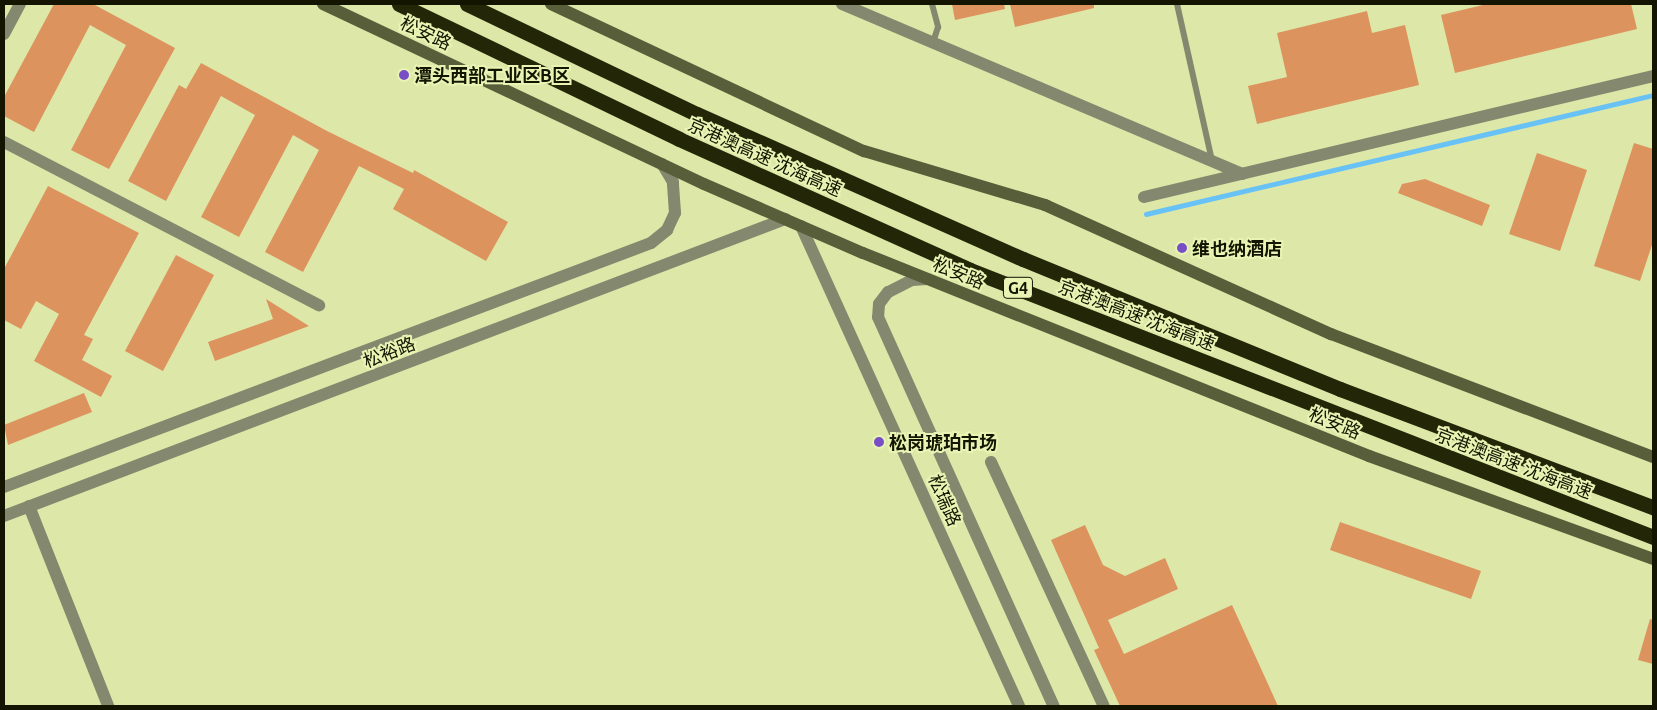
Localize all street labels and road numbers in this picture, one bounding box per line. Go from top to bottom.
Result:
street label: 松安路 [397,12,455,54]
street label: 京港澳高速 沈海高速 [685,113,845,201]
street label: 松安路 [930,253,988,293]
road number: G4 [1002,274,1034,302]
street label: 京港澳高速 沈海高速 [1056,275,1218,355]
street label: 松裕路 [360,332,418,372]
street label: 松安路 [1306,403,1364,443]
street label: 京港澳高速 沈海高速 [1433,423,1595,503]
street label: 松瑞路 [924,471,966,529]

